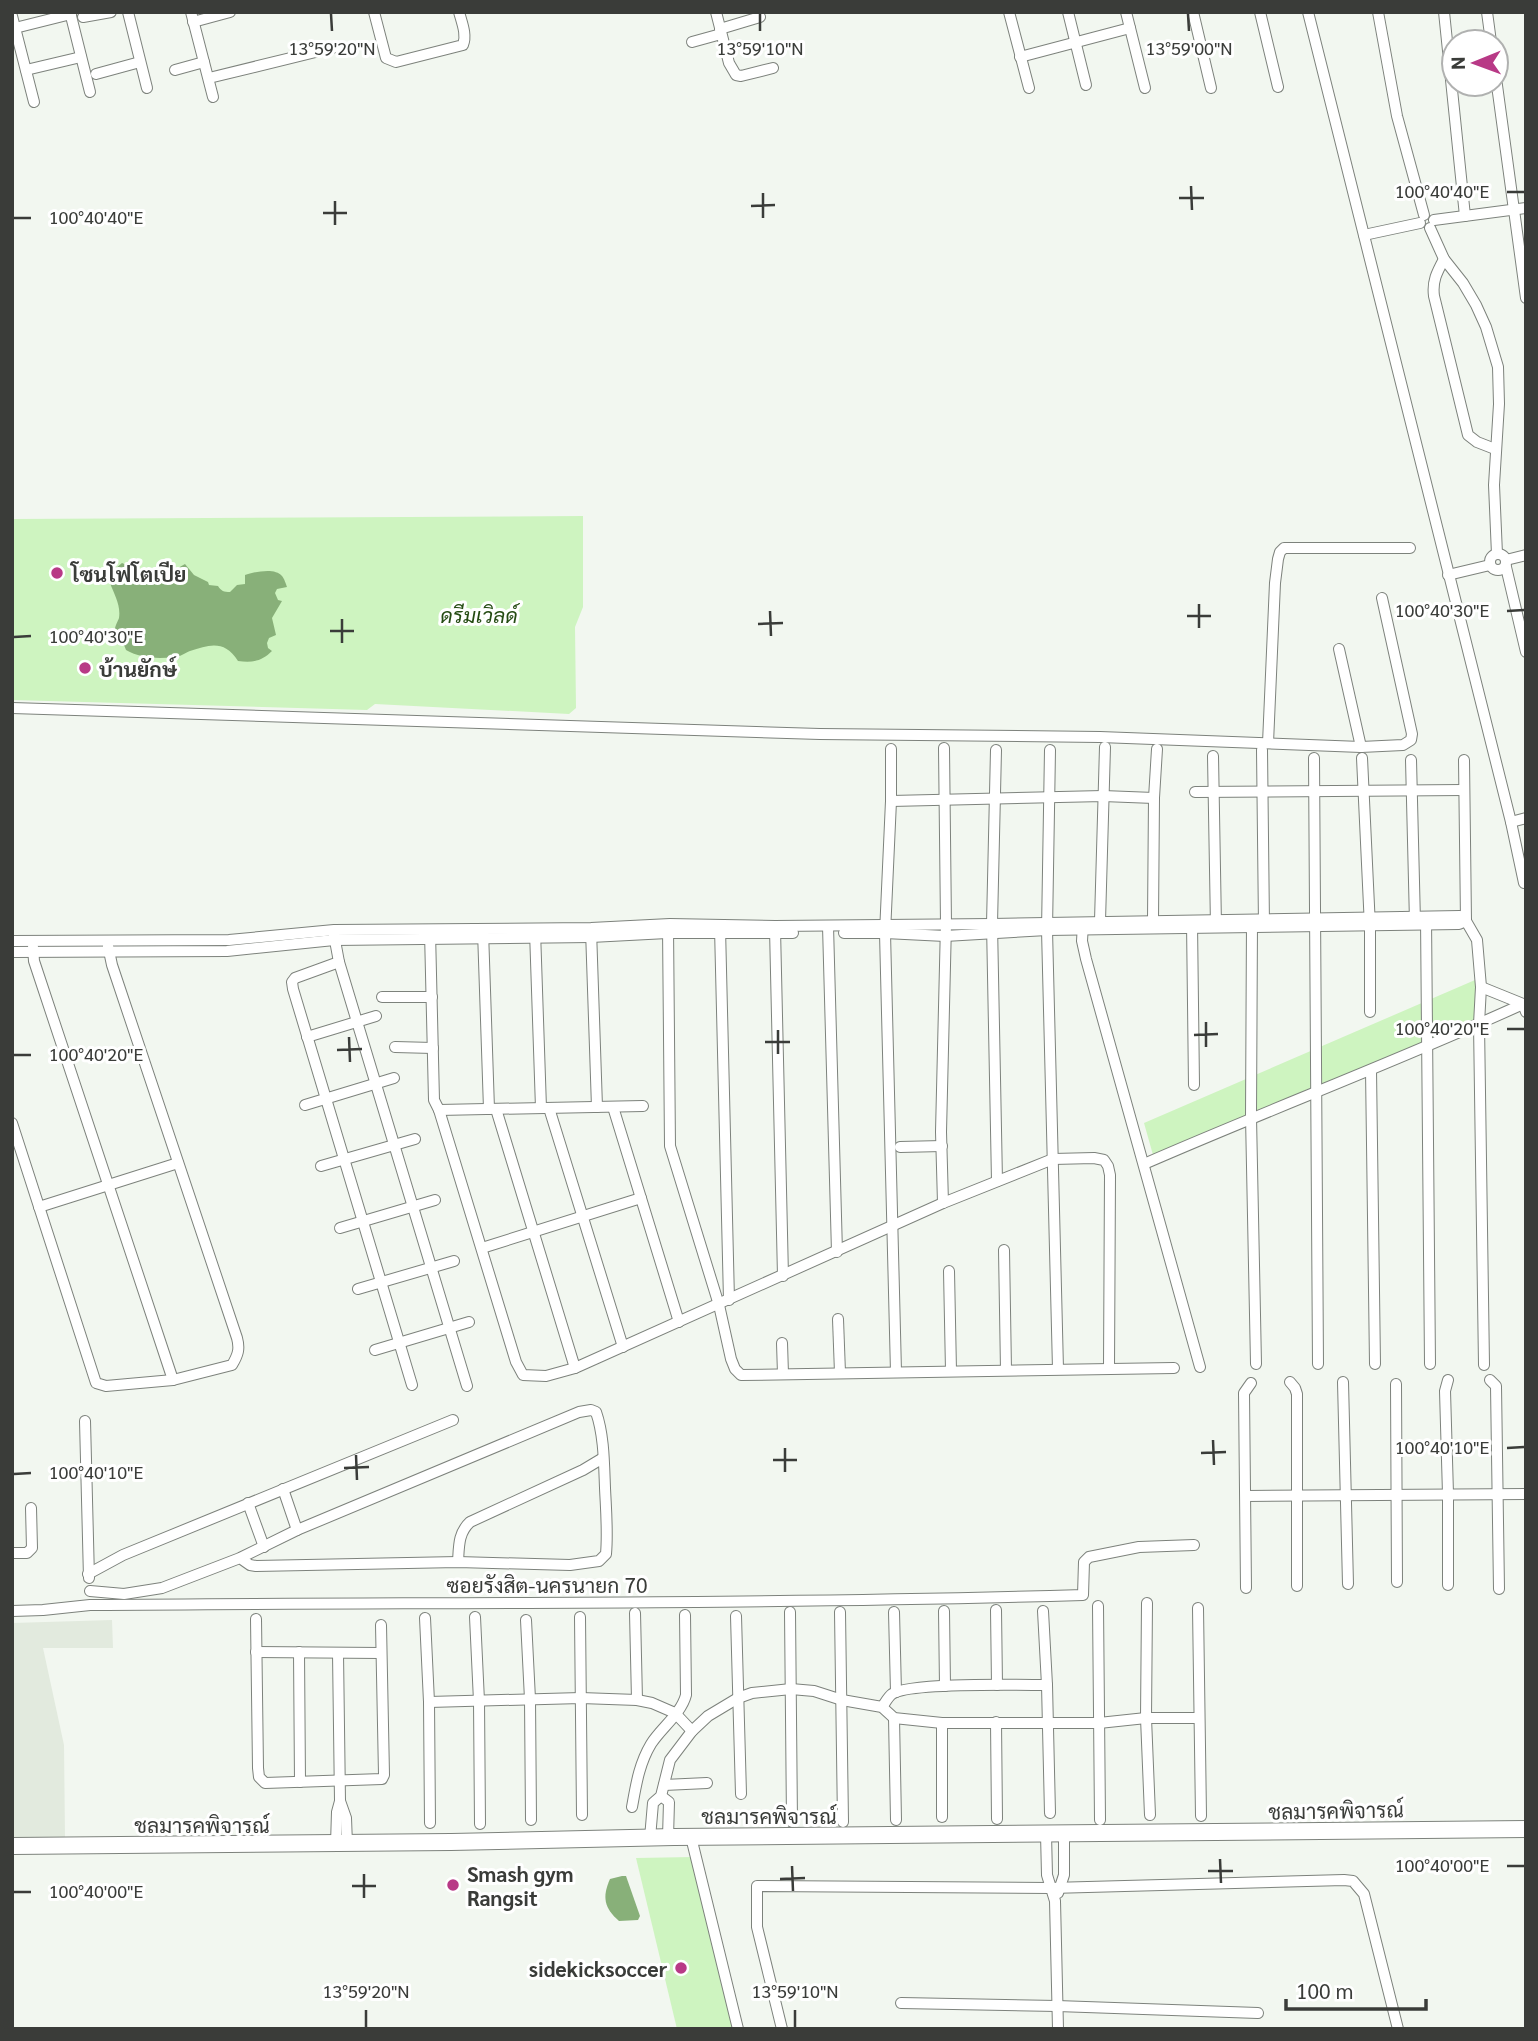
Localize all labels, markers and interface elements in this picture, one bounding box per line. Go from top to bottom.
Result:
north arrow [1440,28,1510,98]
text: 13°59'20"N [288,36,376,59]
text: 13°59'10"N [716,36,804,59]
text: 13°59'00"N [1145,36,1233,59]
text: N [1445,56,1469,70]
text: 100°40'40"E [1395,179,1489,202]
text: 100°40'40"E [49,205,143,228]
place label: โซนโฟโตเปีย [69,560,186,587]
marker: โซนโฟโตเปีย [49,565,65,581]
text: 100°40'30"E [1395,598,1489,621]
park label: ดรีมเวิลด์ [440,601,520,628]
text: 100°40'30"E [49,624,143,647]
place label: บ้านยักษ์ [99,655,178,682]
marker: บ้านยักษ์ [77,660,93,676]
text: 100°40'20"E [1395,1016,1489,1039]
text: 100°40'20"E [49,1042,143,1065]
text: 100°40'10"E [1395,1435,1489,1458]
text: 100°40'10"E [49,1460,143,1483]
street label: ซอยรังสิต-นครนายก 70 [446,1571,648,1598]
street label: ชลมารคพิจารณ์ [1268,1795,1404,1825]
street label: ชลมารคพิจารณ์ [701,1802,837,1829]
street label: ชลมารคพิจารณ์ [134,1811,270,1838]
text: 100°40'00"E [1395,1853,1489,1876]
place label: Smash gym Rangsit [467,1860,574,1911]
marker: Smash gym Rangsit [445,1877,461,1893]
text: 100°40'00"E [49,1879,143,1902]
place label: sidekicksoccer [529,1955,668,1982]
marker: sidekicksoccer [673,1960,689,1976]
scale bar [1286,1968,1426,2012]
text: 100 m [1296,1977,1353,2004]
text: 13°59'20"N [322,1979,410,2002]
text: 13°59'10"N [751,1979,839,2002]

